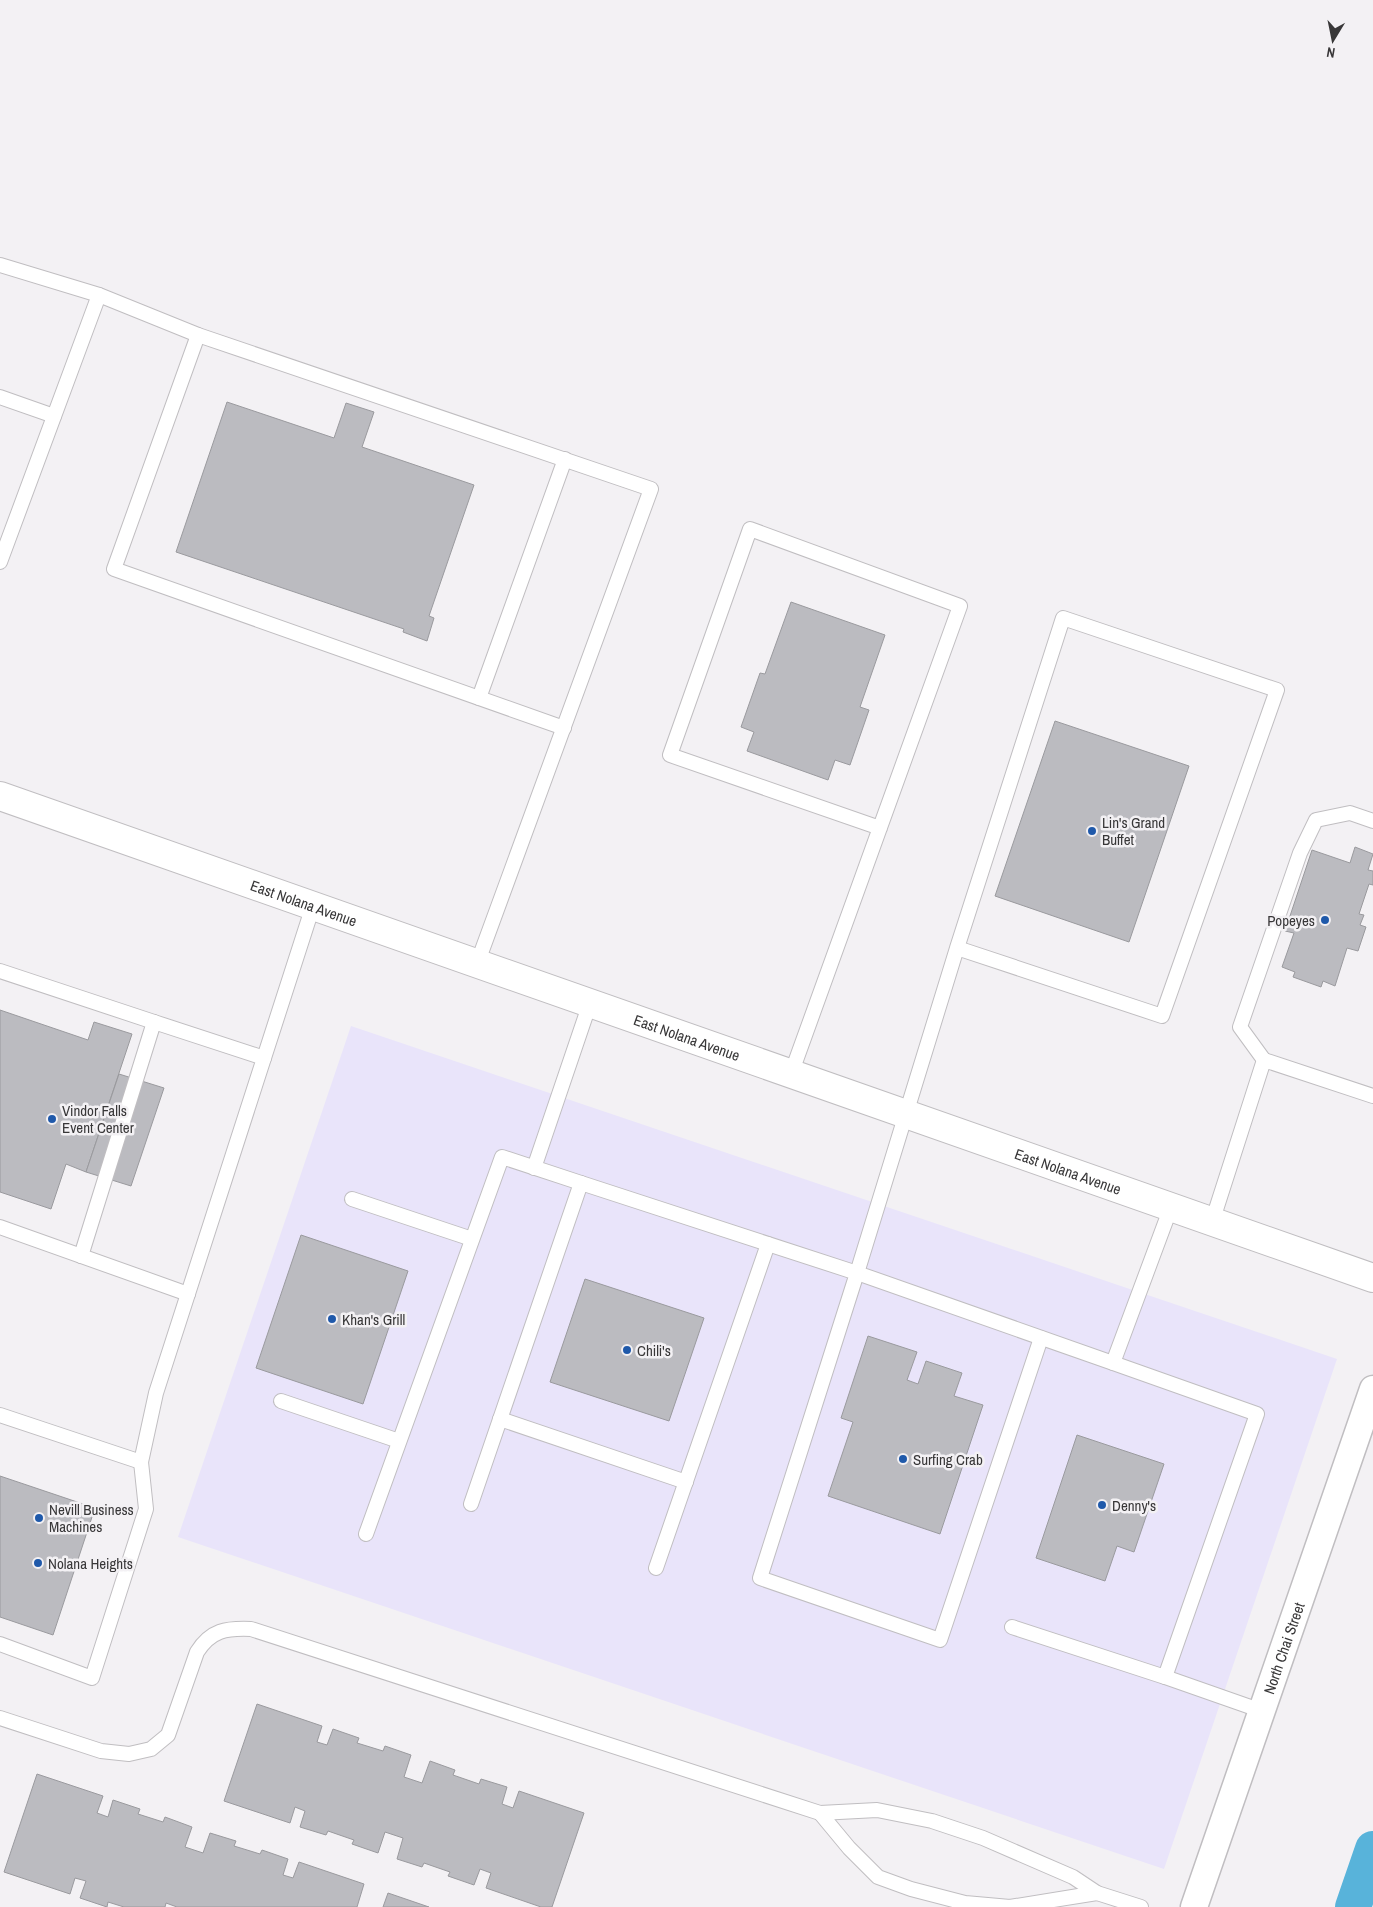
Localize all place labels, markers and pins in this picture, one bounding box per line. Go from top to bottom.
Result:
place label: Lin's Grand Buffet [1102,812,1165,850]
marker: Lin's Grand Buffet [1086,825,1098,837]
place label: Popeyes [1267,910,1315,931]
marker: Popeyes [1319,914,1331,926]
place label: Vindor Falls Event Center [62,1100,134,1138]
marker: Vindor Falls Event Center [46,1113,58,1125]
place label: Khan's Grill [342,1309,405,1330]
marker: Khan's Grill [326,1313,338,1325]
place label: Chili's [637,1340,671,1361]
marker: Chili's [621,1344,633,1356]
place label: Surfing Crab [913,1449,983,1470]
marker: Surfing Crab [897,1453,909,1465]
place label: Denny's [1112,1495,1156,1516]
place label: Nevill Business Machines [49,1499,134,1537]
marker: Denny's [1096,1499,1108,1511]
marker: Nevill Business Machines [33,1512,45,1524]
place label: Nolana Heights [48,1553,133,1574]
marker: Nolana Heights [32,1557,44,1569]

